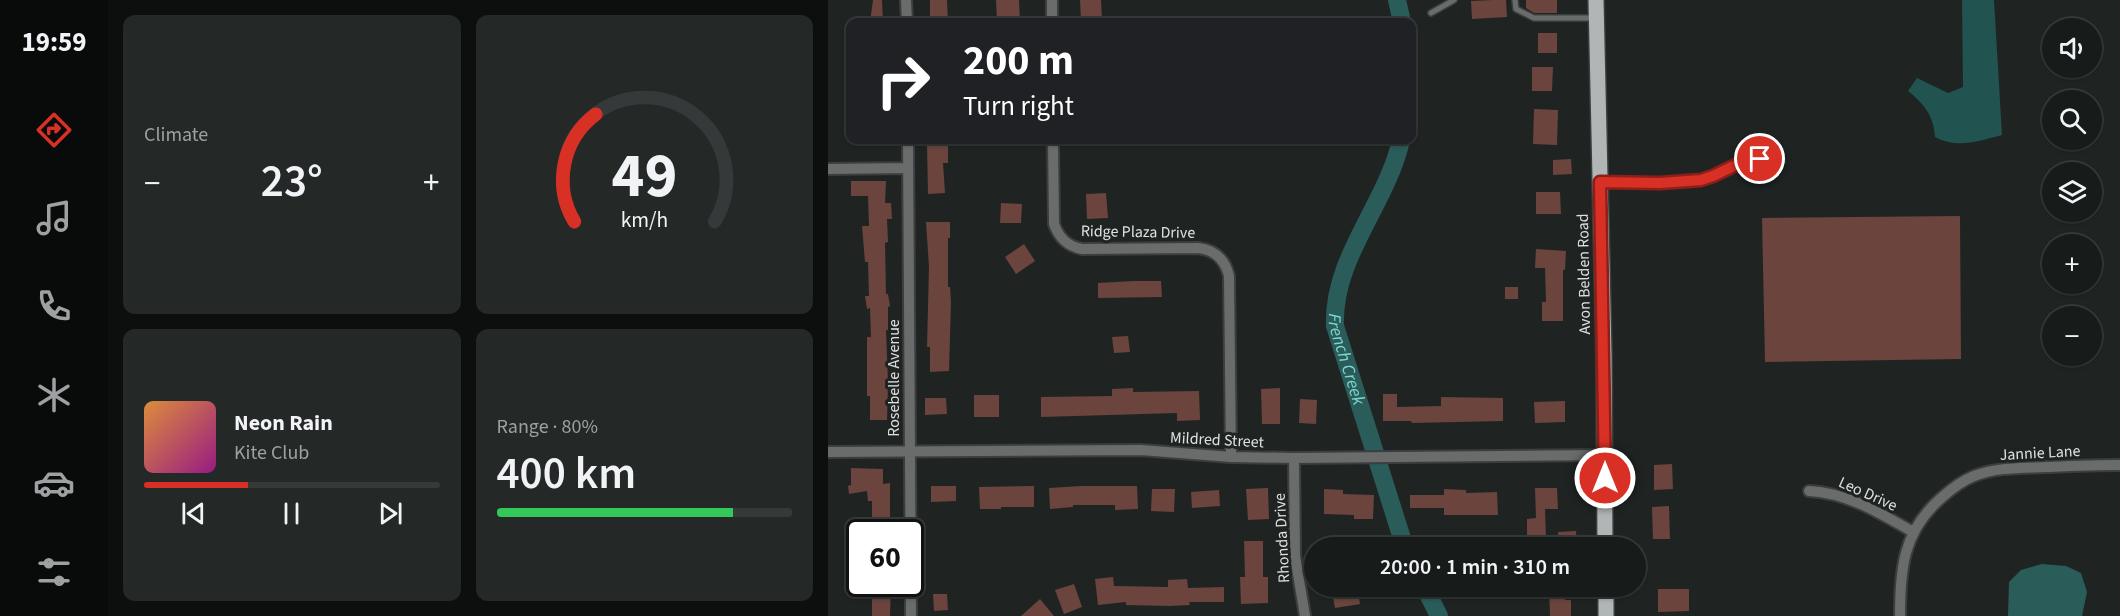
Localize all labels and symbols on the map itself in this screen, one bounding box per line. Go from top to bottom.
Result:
pin [1734,133,1785,184]
street label: Avon Belden Road [1572,213,1596,335]
street label: Ridge Plaza Drive [1081,220,1195,244]
water label: French Creek [1322,313,1372,409]
street label: Rosebelle Avenue [883,319,905,437]
street label: Mildred Street [1169,427,1265,453]
street label: Jannie Lane [1999,440,2081,466]
position arrow [1573,446,1637,510]
street label: Leo Drive [1835,471,1901,517]
street label: Rhonda Drive [1269,492,1295,584]
speed limit sign: 60 [846,519,924,597]

